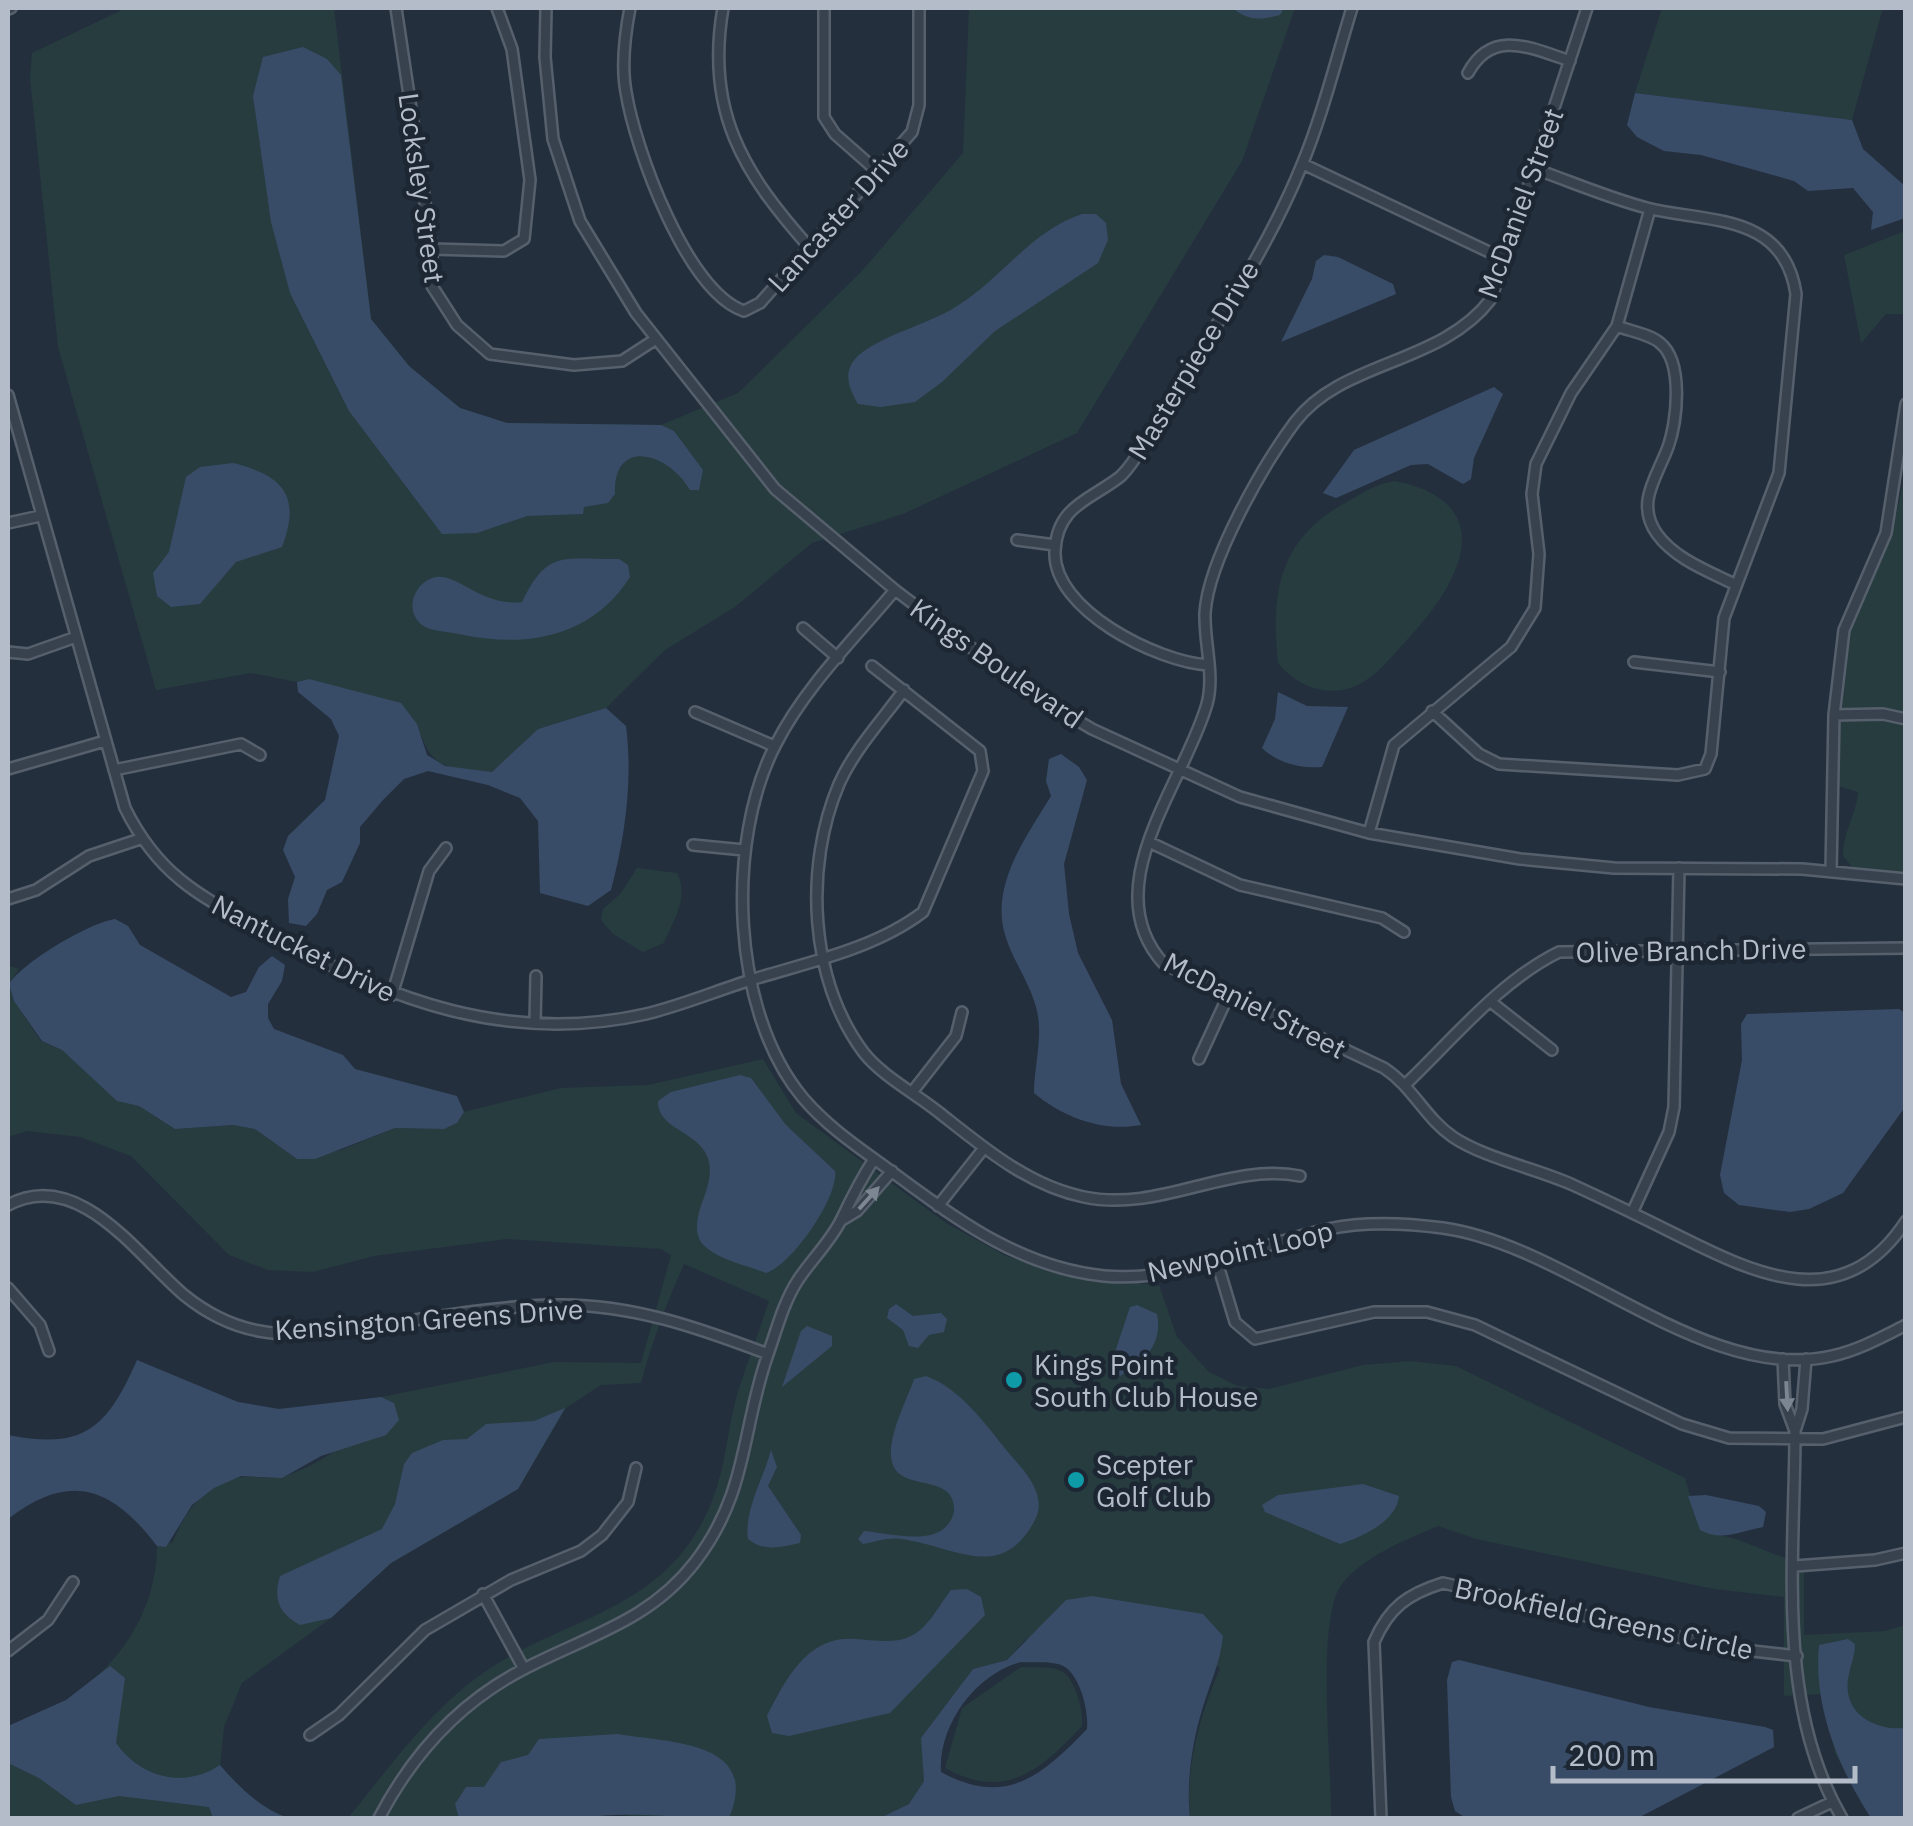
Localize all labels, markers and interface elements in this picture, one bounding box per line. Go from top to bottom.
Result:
street label: Locksley Street [390,90,454,286]
street label: McDaniel Street [1468,103,1572,303]
street label: Lancaster Drive [759,130,917,300]
street label: Masterpiece Drive [1119,254,1267,466]
street label: Kings Boulevard [903,590,1091,736]
street label: Nantucket Drive [206,886,402,1010]
street label: Olive Branch Drive [1575,929,1807,971]
street label: McDaniel Street [1158,943,1352,1067]
one-way arrow [857,1186,880,1210]
street label: Newpoint Loop [1144,1212,1336,1290]
street label: Kensington Greens Drive [274,1290,584,1348]
place label: Kings Point South Club House [1034,1346,1258,1415]
marker: Kings Point South Club House [1003,1369,1025,1391]
one-way arrow [1779,1380,1795,1412]
place label: Scepter Golf Club [1096,1446,1212,1515]
marker: Scepter Golf Club [1065,1469,1087,1491]
street label: Brookfield Greens Circle [1451,1568,1757,1668]
scale bar [1553,1721,1856,1783]
text: 200 m [1568,1735,1655,1774]

